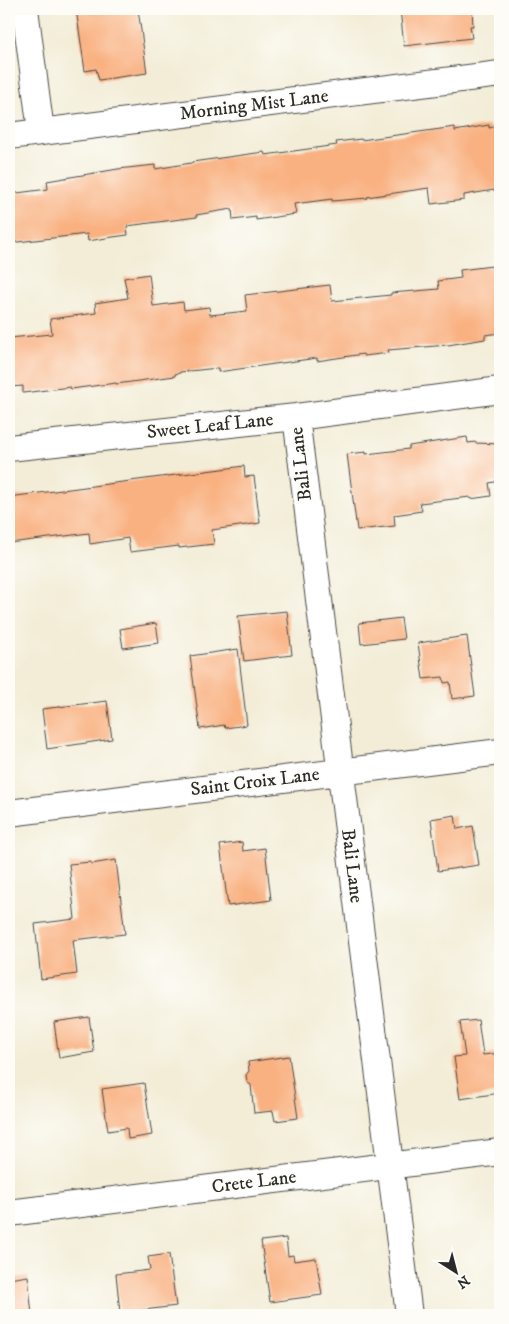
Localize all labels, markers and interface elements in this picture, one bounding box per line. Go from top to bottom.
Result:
street label: Morning Mist Lane [178,84,330,126]
street label: Sweet Leaf Lane [146,408,275,444]
street label: Bali Lane [285,426,317,502]
street label: Saint Croix Lane [189,763,321,801]
street label: Bali Lane [336,828,368,904]
street label: Crete Lane [210,1165,298,1199]
north arrow [432,1246,482,1296]
text: N [453,1271,473,1293]

